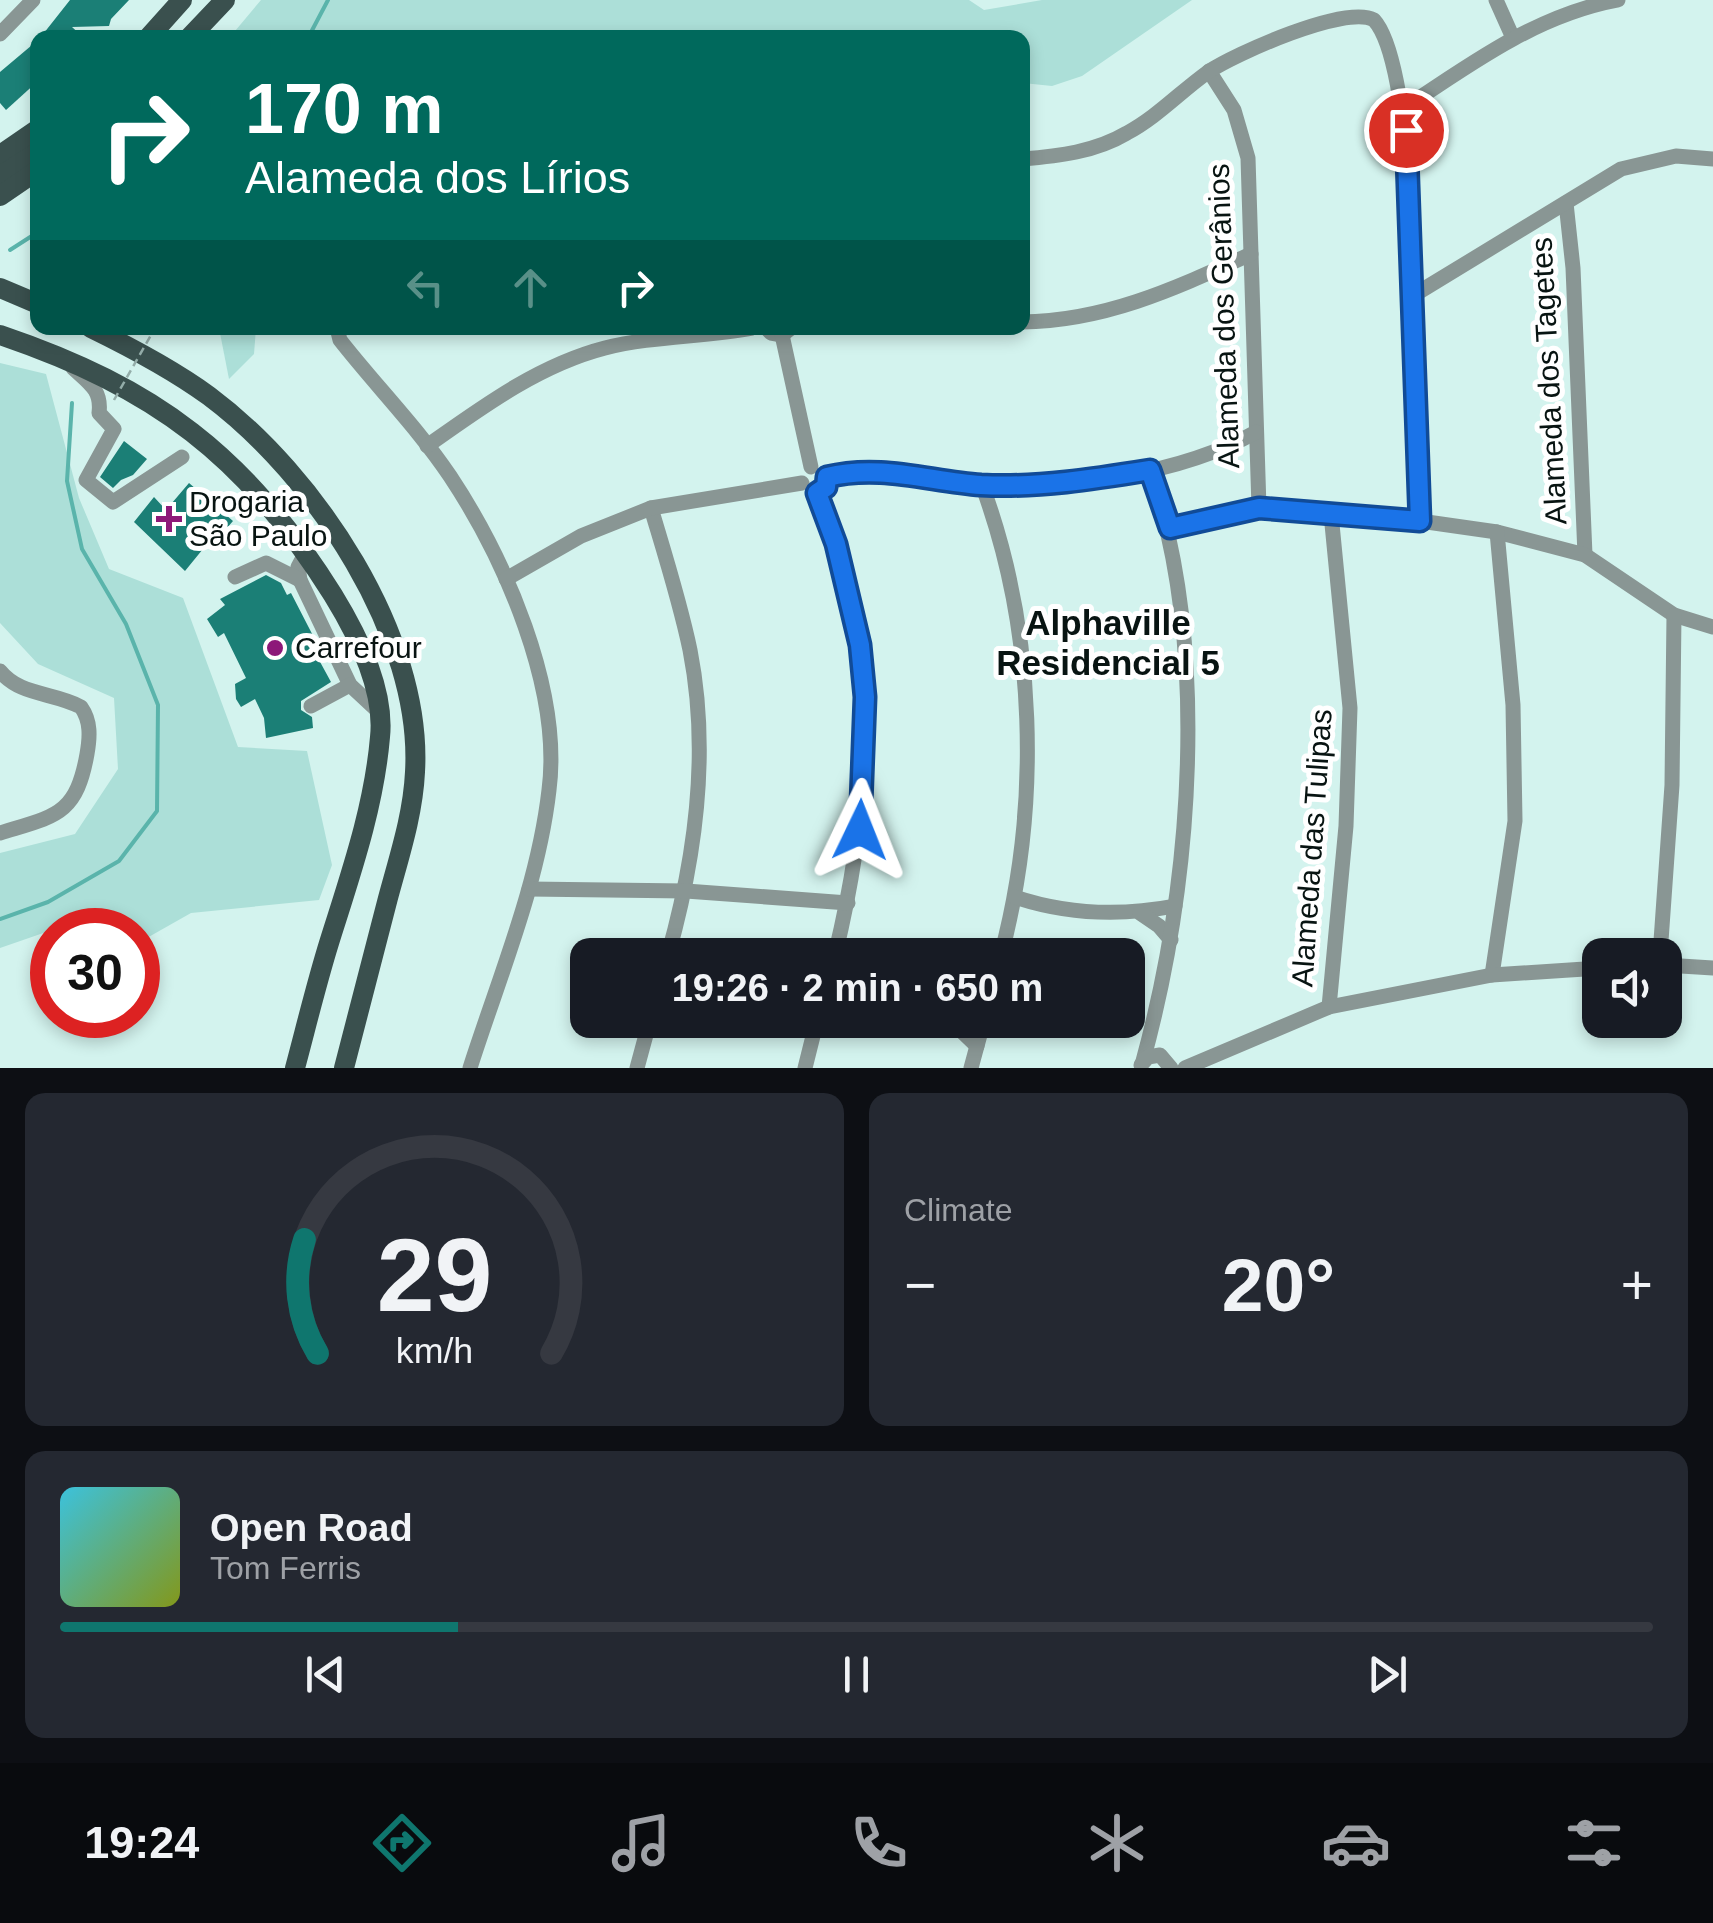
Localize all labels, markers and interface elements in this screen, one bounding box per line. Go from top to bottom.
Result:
icon: right [80,70,210,200]
text: 170 m [245,70,443,148]
pin [1364,88,1449,173]
icon: arrive [1379,103,1434,158]
text: Alameda dos Lírios [245,152,630,203]
street label: Alameda dos Gerânios [1202,163,1245,469]
street label: Alameda dos Tagetes [1524,236,1573,526]
icon: left [398,260,453,315]
icon: ahead [503,260,558,315]
icon: right [608,260,663,315]
place label: Drogaria São Paulo [189,485,327,552]
marker: Drogaria São Paulo [158,508,180,530]
district label: Alphaville Residencial 5 [996,603,1220,682]
place label: Carrefour [295,631,422,664]
marker: Carrefour [264,637,286,659]
street label: Alameda das Tulipas [1285,708,1338,988]
position arrow [808,778,912,882]
speed limit sign: 30 [30,908,160,1038]
map controls [1582,938,1682,1038]
button: sound [1582,938,1682,1038]
text: 19:26 · 2 min · 650 m [672,967,1043,1009]
text: Climate [904,1192,1012,1228]
text: 29 [377,1217,492,1333]
text: 20° [1222,1243,1335,1327]
text: − [904,1254,936,1316]
text: + [1621,1254,1653,1316]
text: km/h [396,1331,473,1371]
text: Open Road [210,1507,413,1549]
text: Tom Ferris [210,1550,361,1586]
icon: previous [298,1647,353,1702]
icon: pause [829,1647,884,1702]
icon: next [1360,1647,1415,1702]
icon: directions [367,1808,437,1878]
icon: music [606,1808,676,1878]
icon: phone [844,1808,914,1878]
icon: climate [1082,1808,1152,1878]
icon: car [1321,1808,1391,1878]
icon: filters [1559,1808,1629,1878]
text: 19:24 [84,1817,199,1868]

